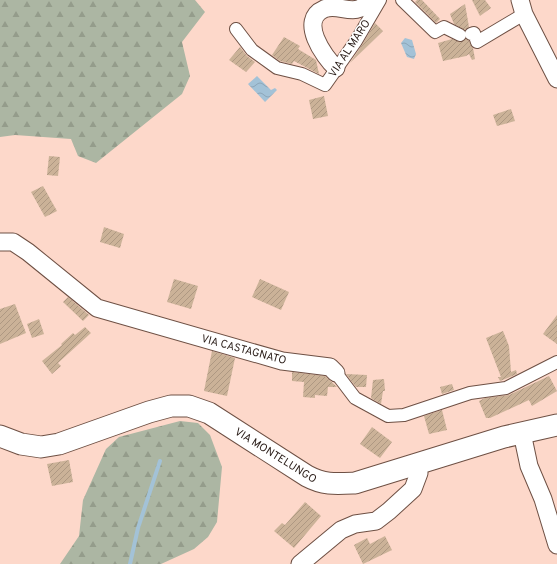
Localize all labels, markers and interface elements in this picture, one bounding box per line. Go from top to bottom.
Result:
street label: VIA AL MARO [326,17,374,80]
street label: VIA CASTAGNATO [200,332,288,368]
street label: VIA MONTELUNGO [232,425,319,487]

